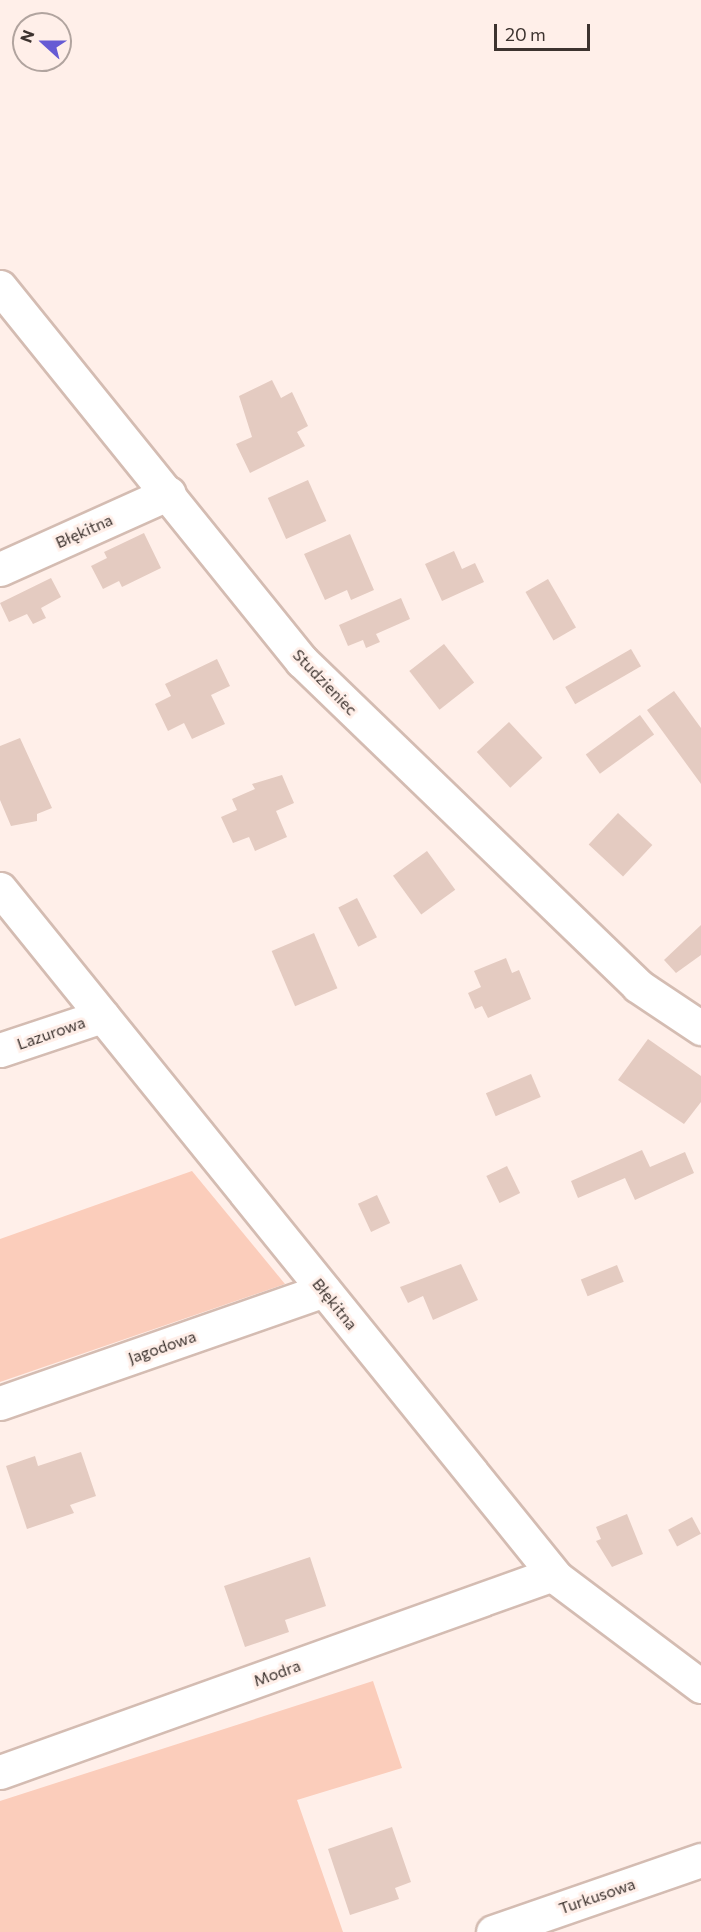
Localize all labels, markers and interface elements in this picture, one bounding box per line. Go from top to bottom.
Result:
north arrow [12,12,72,72]
scale bar [497,12,593,50]
text: 20 m [505,23,546,45]
text: N [16,27,38,45]
street label: Błękitna [52,510,116,552]
street label: Studzieniec [289,645,361,719]
street label: Lazurowa [14,1012,88,1054]
street label: Błękitna [309,1274,361,1334]
street label: Jagodowa [125,1326,199,1368]
street label: Modra [251,1656,303,1690]
street label: Turkusowa [556,1874,638,1918]

